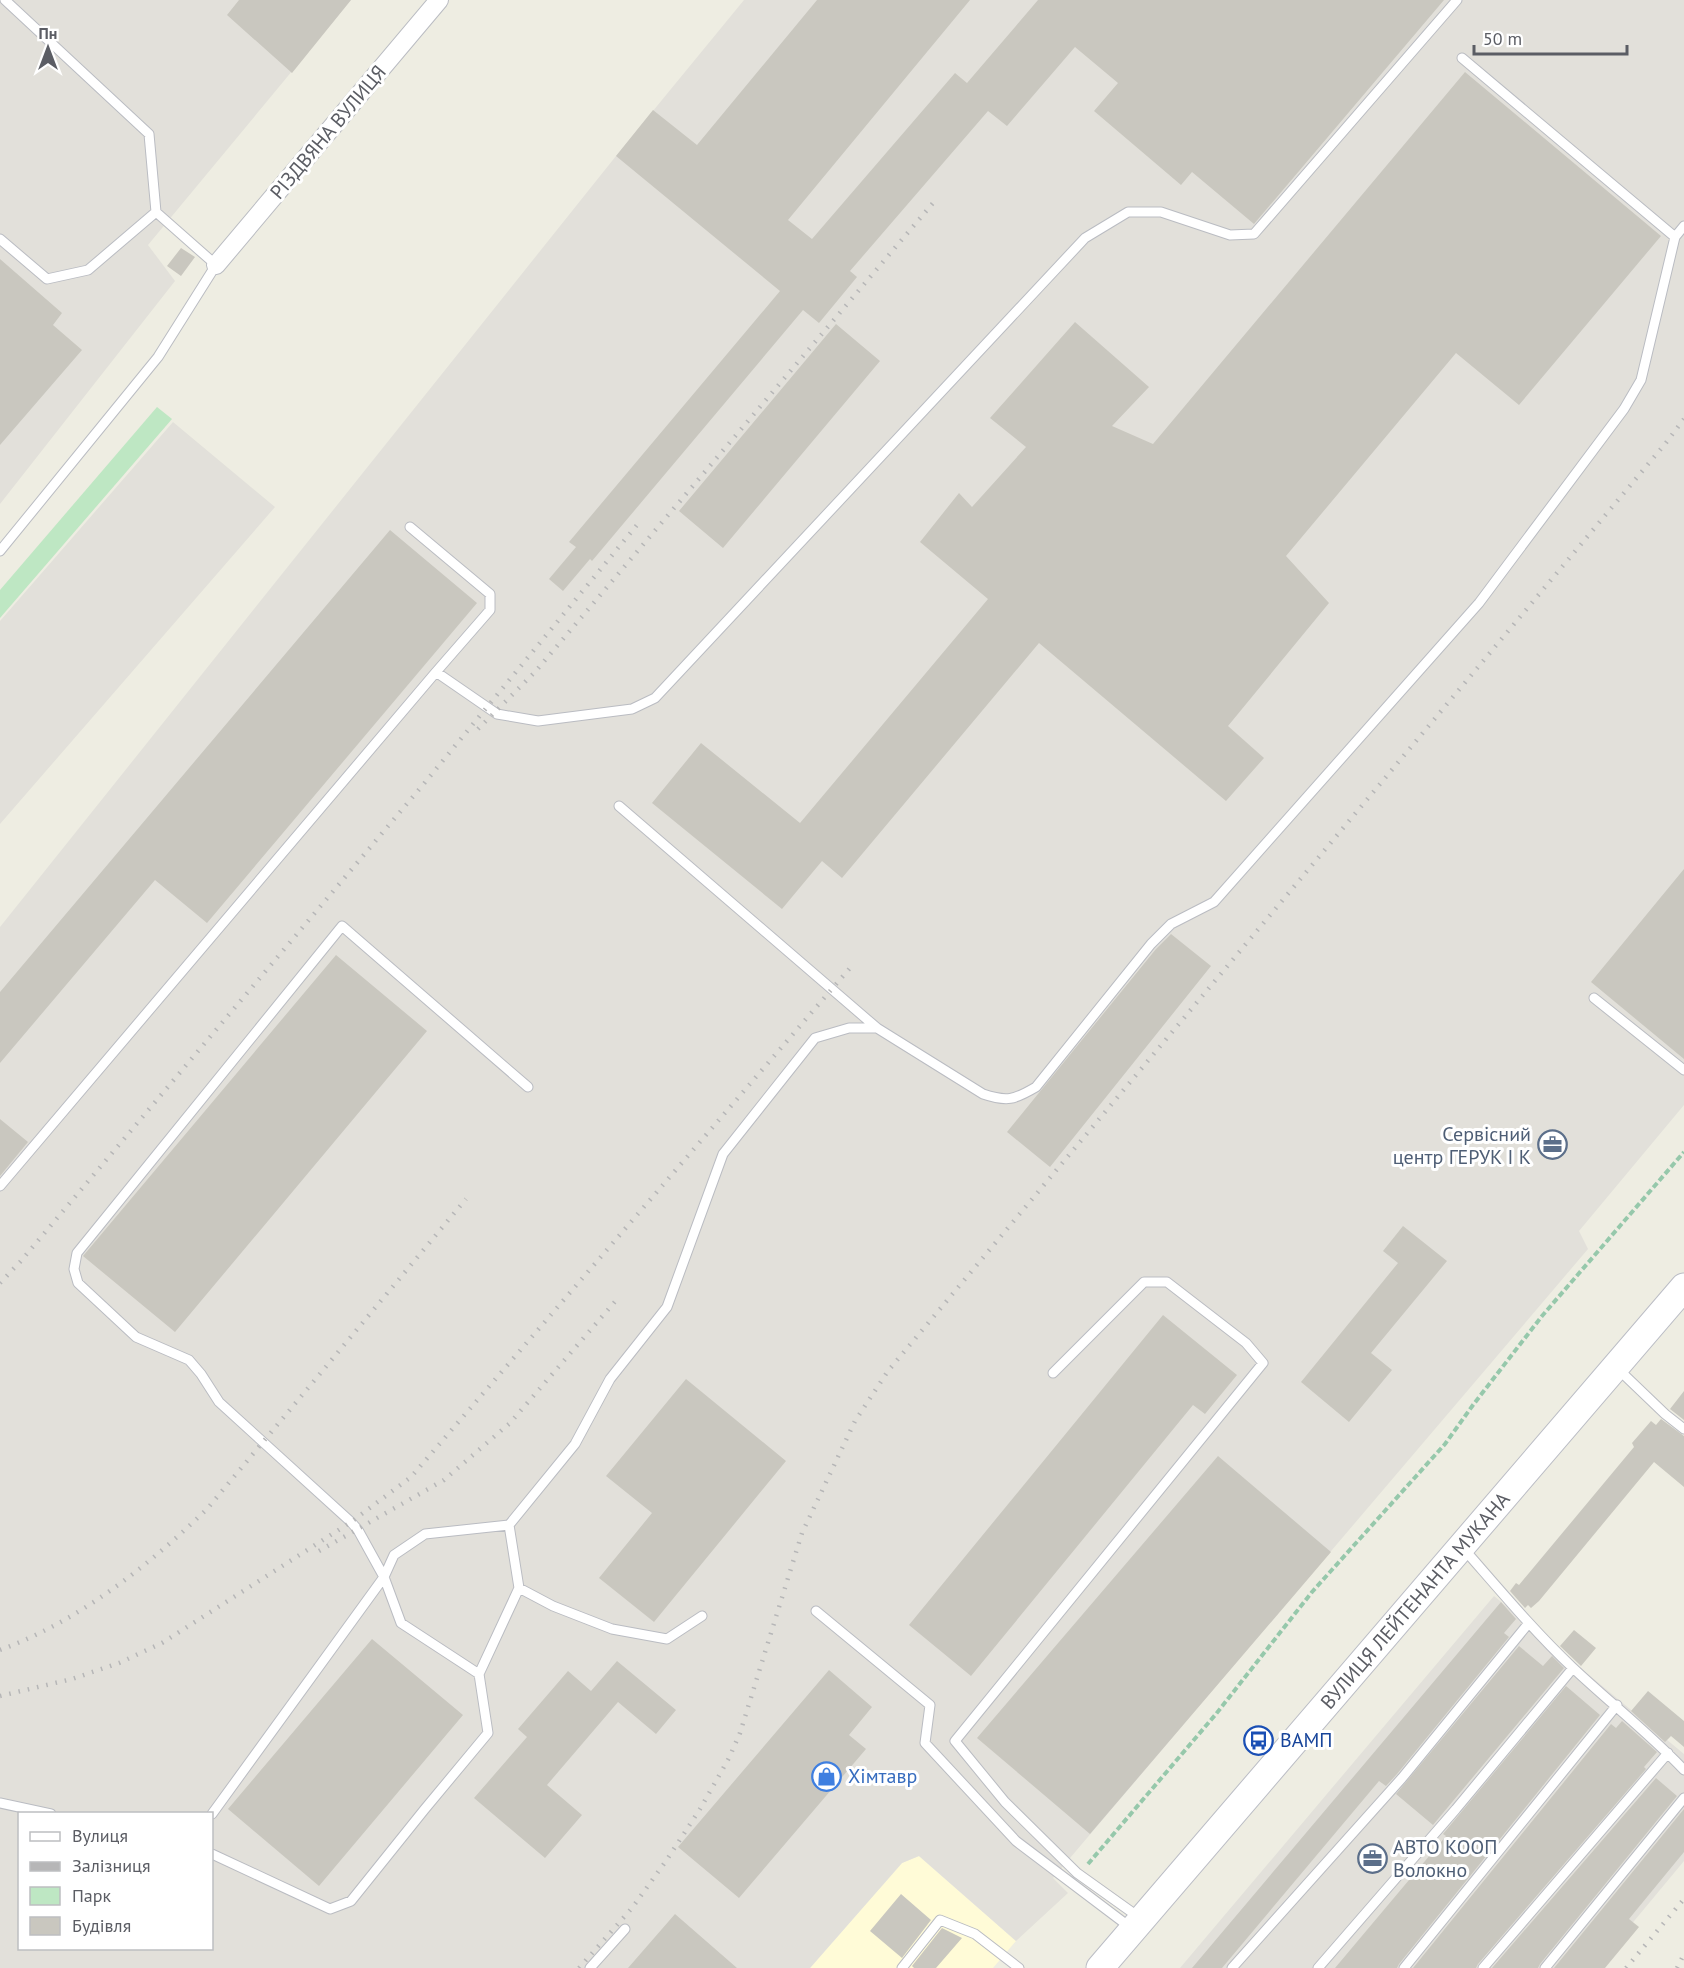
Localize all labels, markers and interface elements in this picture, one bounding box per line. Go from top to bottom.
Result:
north arrow [18,18,78,78]
scale bar [1474,18,1627,56]
text: Пн [39,23,57,43]
text: 50 m [1483,27,1522,50]
street label: РІЗДВЯНА ВУЛИЦЯ [264,60,392,204]
place label: Сервісний центр ГЕРУК І К [1393,1121,1531,1170]
office icon: Сервісний центр ГЕРУК І К [1536,1129,1568,1161]
street label: ВУЛИЦЯ ЛЕЙТЕНАНТА МУКАНА [1315,1486,1516,1714]
bus stop icon: ВАМП [1243,1724,1275,1756]
place label: ВАМП [1280,1727,1332,1753]
shop icon: Хімтавр [811,1760,843,1792]
place label: Хімтавр [848,1763,917,1789]
legend [18,1812,213,1950]
text: Вулиця [72,1824,128,1847]
place label: АВТО КООП Волокно [1393,1834,1497,1883]
office icon: АВТО КООП Волокно [1356,1843,1388,1875]
text: Залізниця [72,1854,150,1877]
text: Парк [72,1884,112,1907]
text: Будівля [72,1914,131,1937]

